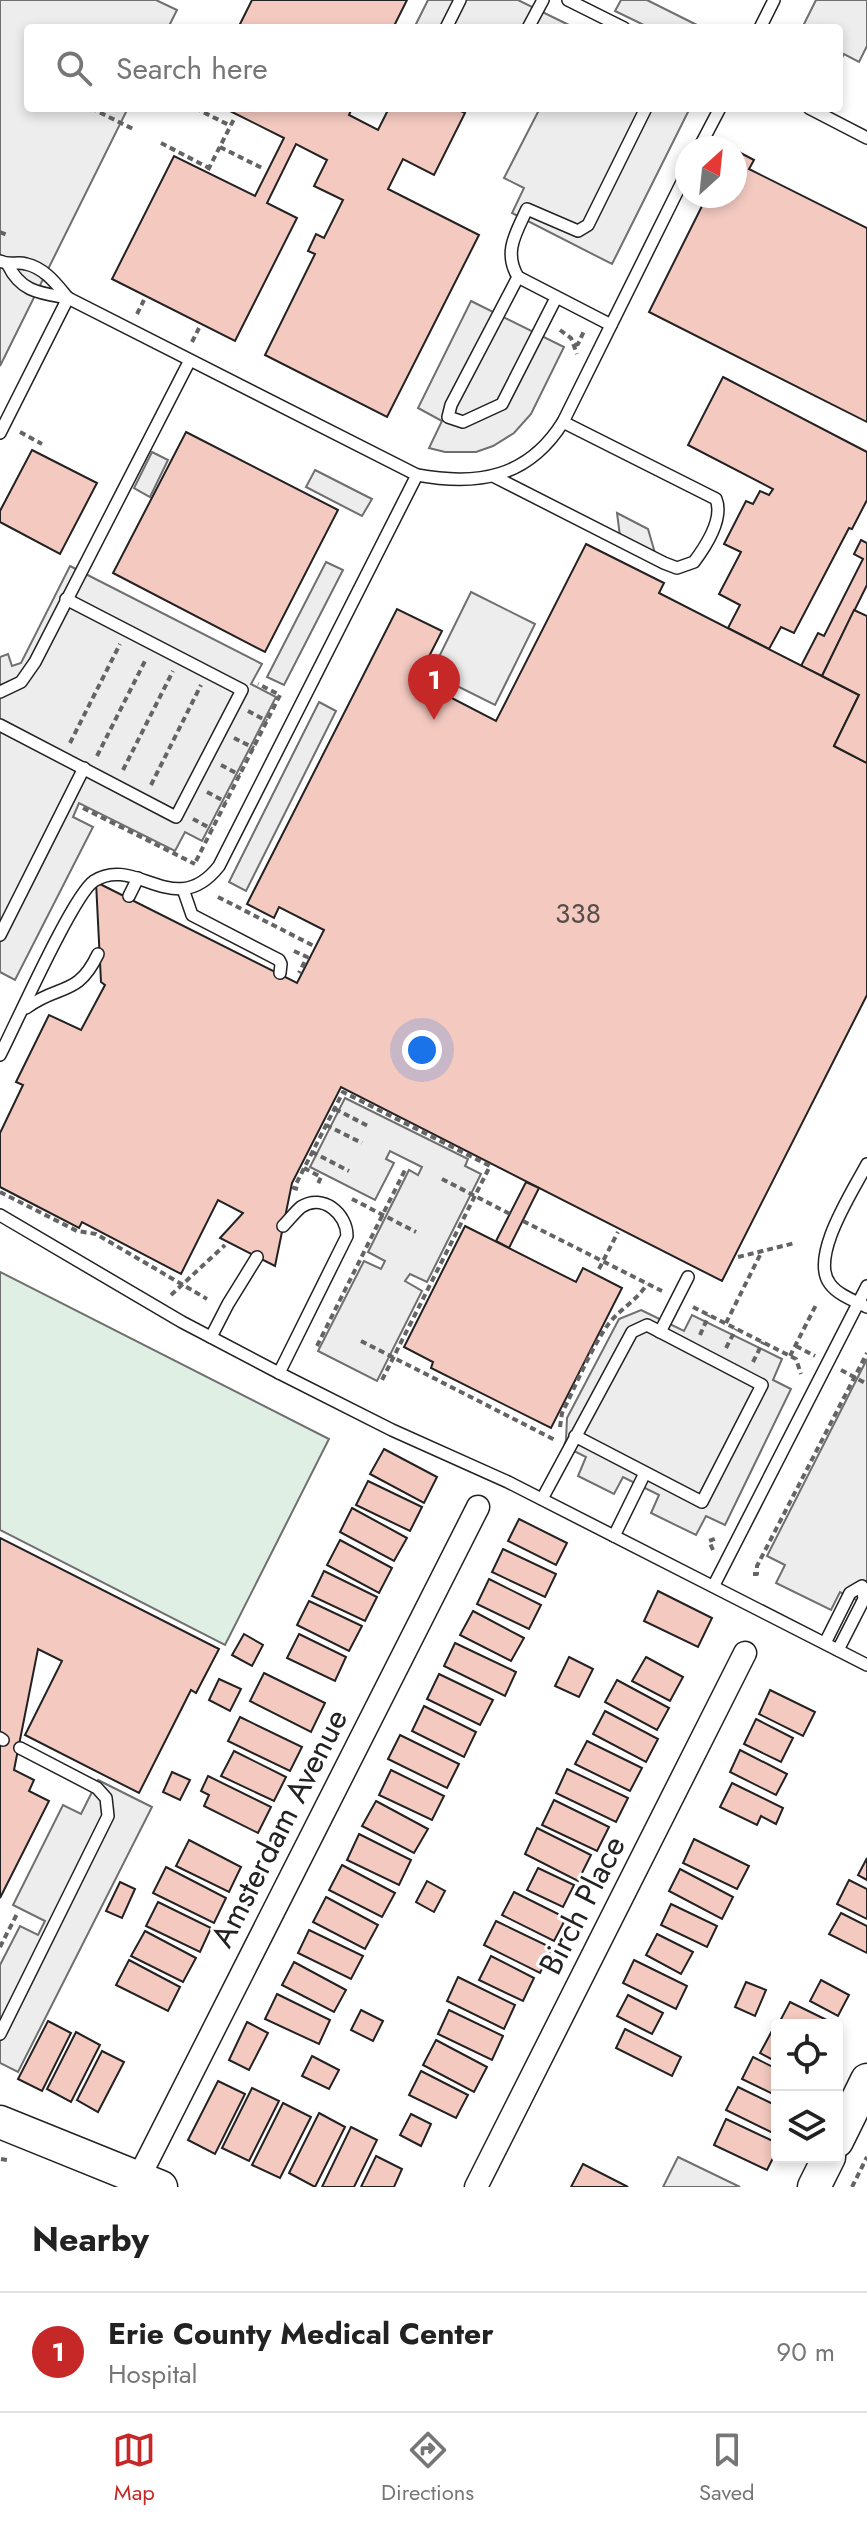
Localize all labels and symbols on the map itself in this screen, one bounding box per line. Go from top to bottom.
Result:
north arrow [675,136,747,208]
pin: 1 [408,654,460,720]
house number: 338 [555,893,601,934]
your location [402,1030,442,1070]
street label: Amsterdam Avenue [199,1701,359,1955]
street label: Birch Place [527,1828,637,1982]

